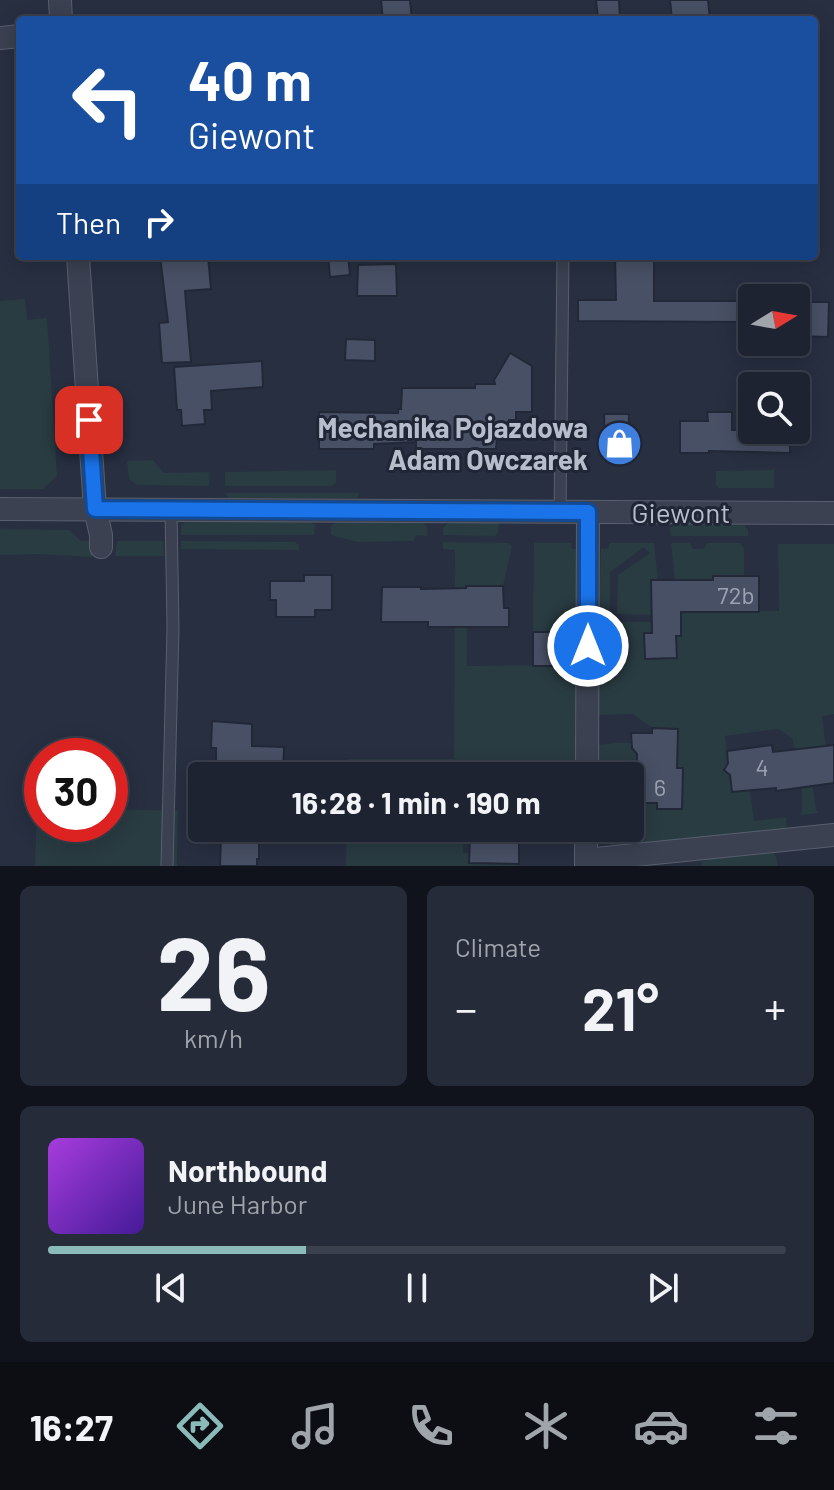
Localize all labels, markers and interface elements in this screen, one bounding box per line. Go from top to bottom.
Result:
text: 40 m [188,45,312,112]
icon: left [56,48,160,152]
text: Giewont [188,113,315,156]
icon: right [137,200,181,244]
text: Then [56,204,121,240]
north arrow [738,284,810,356]
map controls [738,284,810,444]
button: search [738,372,810,444]
pin [55,386,123,454]
icon: arrive [67,398,111,442]
place label: Mechanika Pojazdowa Adam Owczarek [318,410,588,476]
shop icon: Mechanika Pojazdowa Adam Owczarek [595,419,643,467]
street label: Giewont [631,495,731,529]
house number: 72b [717,580,755,609]
position arrow [546,604,630,688]
speed limit sign: 30 [24,738,128,842]
house number: 4 [755,752,769,781]
house number: 6 [654,772,666,801]
text: 16:28 · 1 min · 190 m [291,784,541,820]
text: 26 [156,907,271,1032]
text: Climate [455,931,541,962]
text: 21° [582,971,659,1043]
text: − [455,981,477,1034]
text: + [764,981,786,1034]
text: km/h [184,1022,243,1053]
text: Northbound [168,1152,327,1188]
text: June Harbor [168,1188,307,1219]
icon: previous [149,1266,193,1310]
icon: pause [395,1266,439,1310]
icon: next [641,1266,685,1310]
icon: directions [172,1398,228,1454]
icon: music [287,1398,343,1454]
icon: phone [403,1398,459,1454]
icon: climate [518,1398,574,1454]
icon: car [633,1398,689,1454]
icon: filters [748,1398,804,1454]
text: 16:27 [30,1405,113,1448]

